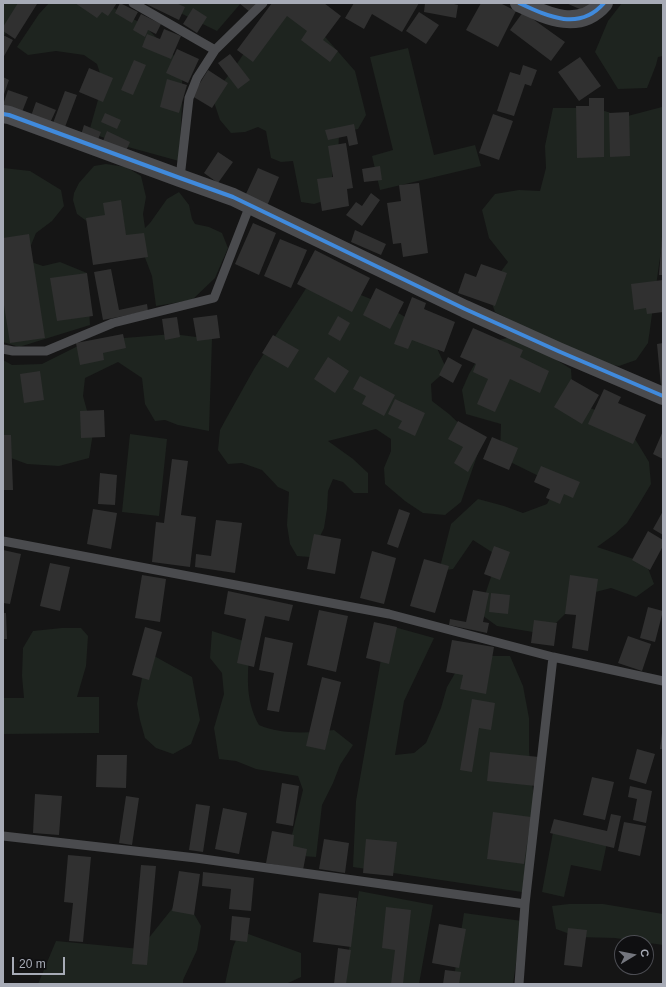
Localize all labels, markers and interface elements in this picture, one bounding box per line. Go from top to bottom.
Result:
north arrow [614,935,654,975]
text: С [638,948,651,958]
scale bar [14,949,67,975]
text: 20 m [19,957,46,971]

